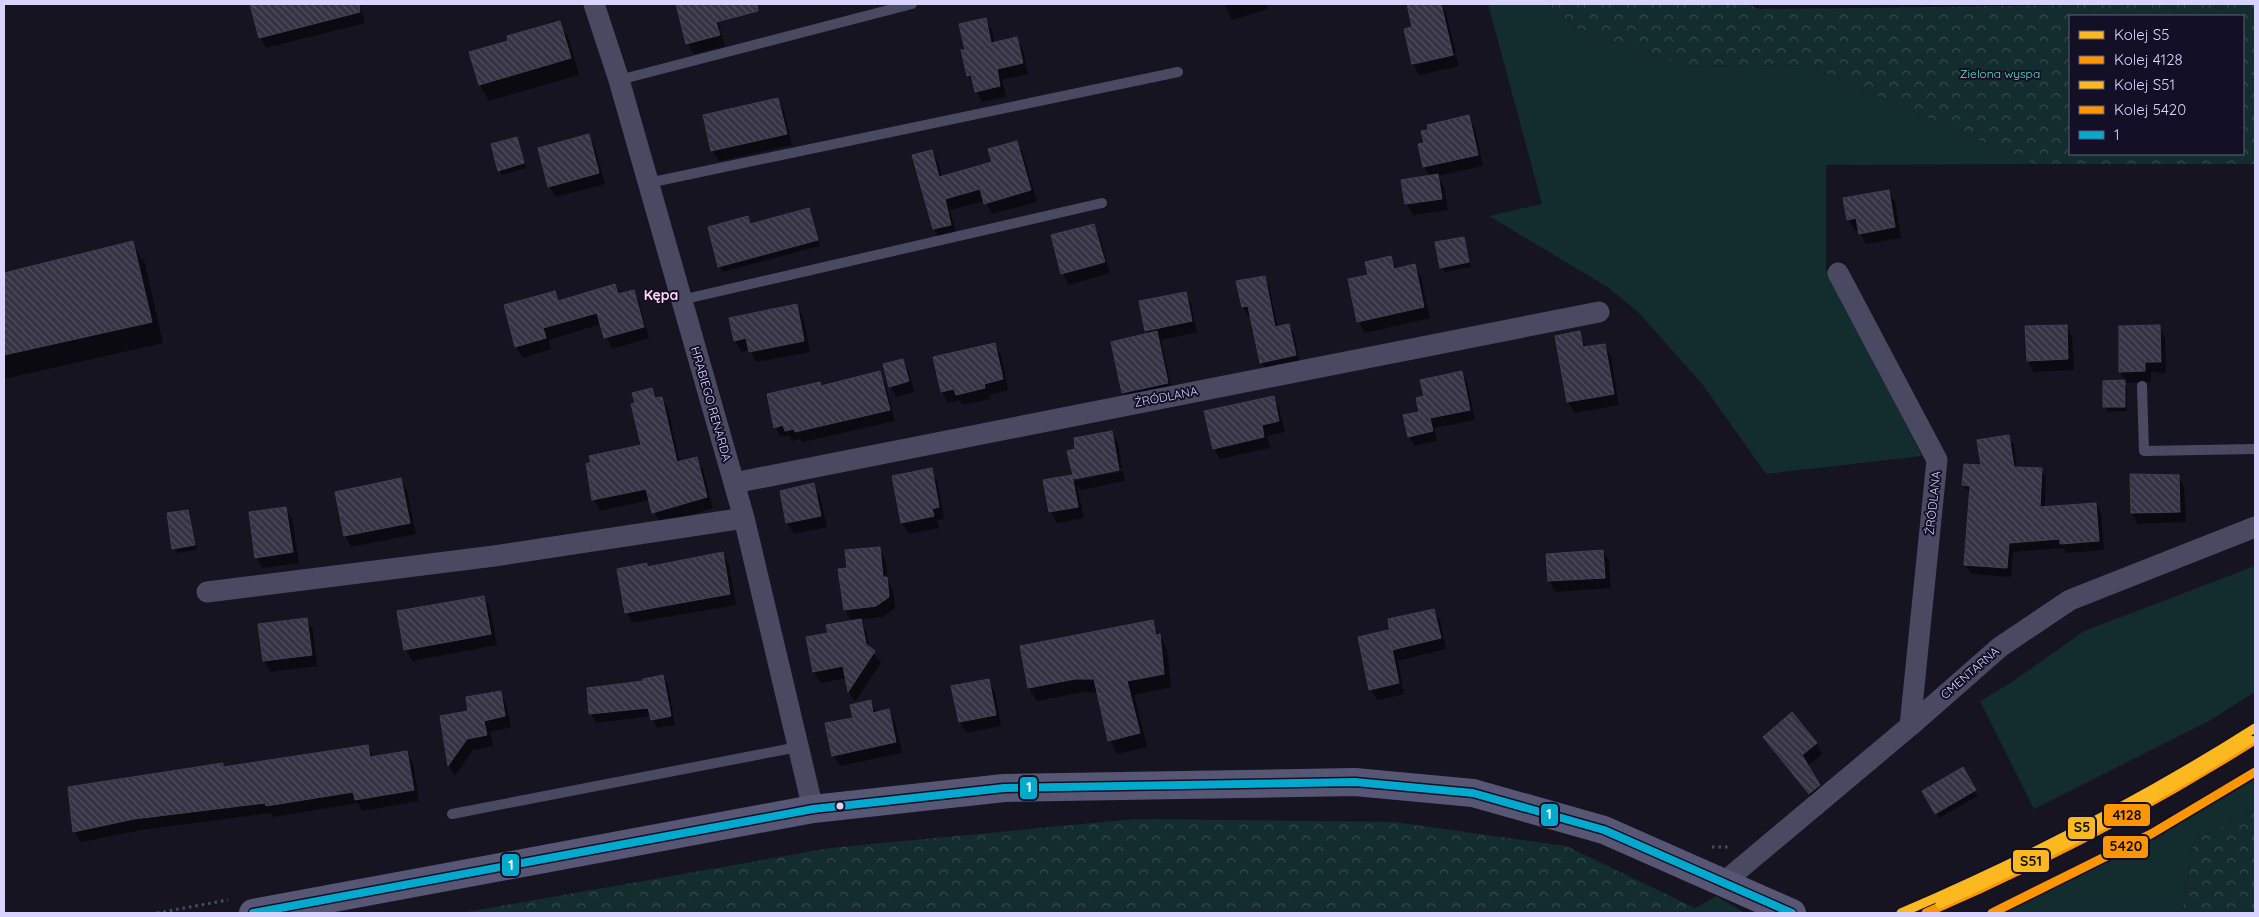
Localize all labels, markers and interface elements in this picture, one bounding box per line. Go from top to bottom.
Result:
legend [2069,15,2244,155]
text: Kolej S5 [2114,25,2169,44]
text: Kolej 4128 [2114,50,2183,69]
park label: Zielona wyspa [1960,66,2040,81]
text: Kolej S51 [2114,75,2175,94]
text: Kolej 5420 [2114,100,2186,119]
text: 1 [2114,125,2120,144]
district label: Kępa [644,286,678,304]
street label: HRABIEGO RENARDA [688,345,735,463]
street label: ŹRÓDLANA [1133,383,1199,410]
street label: ŹRÓDLANA [1922,470,1943,536]
street label: CMENTARNA [1937,643,2002,702]
line badge: 1 [1019,776,1038,800]
text: 1 [1026,778,1032,796]
unlabelled marker [835,801,845,811]
line badge: 1 [1540,803,1559,827]
line badge: 4128 [2103,803,2151,827]
text: 1 [1546,805,1552,823]
text: 4128 [2113,806,2142,824]
line badge: S5 [2067,816,2096,840]
text: S5 [2074,818,2090,836]
line badge: 5420 [2102,835,2149,859]
text: 5420 [2110,837,2143,855]
line badge: S51 [2012,849,2050,873]
text: S51 [2020,852,2042,870]
line badge: 1 [501,853,520,877]
text: 1 [508,856,514,874]

